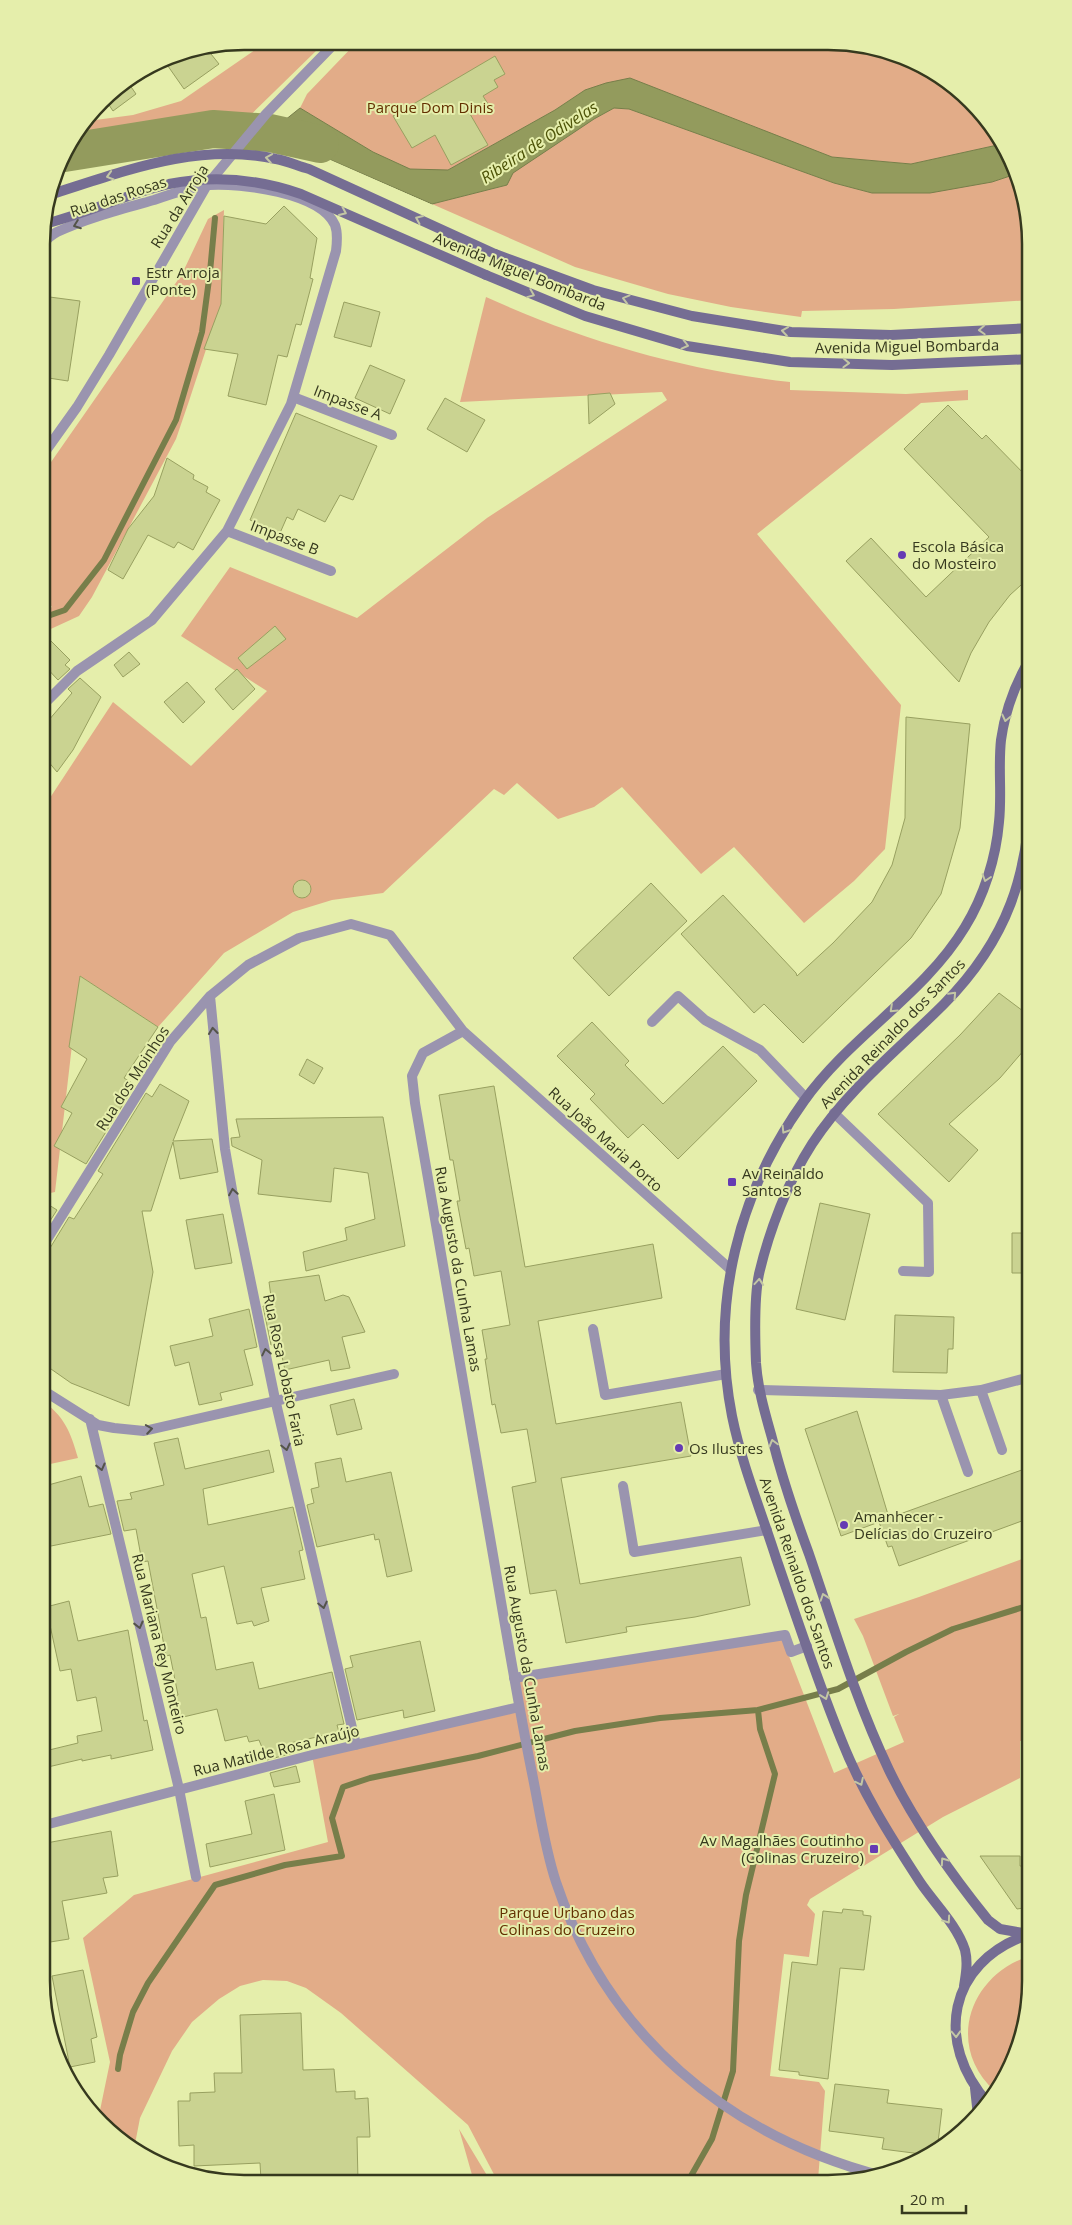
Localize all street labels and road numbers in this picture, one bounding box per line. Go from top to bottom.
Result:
street label: Rua da Arroja [145,160,213,252]
street label: Rua das Rosas [67,171,169,221]
street label: Avenida Miguel Bombarda [431,227,609,315]
street label: Avenida Miguel Bombarda [815,334,999,358]
street label: Impasse A [311,380,386,424]
street label: Impasse B [248,515,322,559]
street label: Avenida Reinaldo dos Santos [815,954,969,1112]
street label: Rua dos Moinhos [91,1022,173,1134]
street label: Rua João Maria Porto [544,1082,668,1196]
street label: Rua Augusto da Cunha Lamas [431,1165,487,1373]
street label: Rua Rosa Lobato Faria [259,1292,311,1448]
street label: Avenida Reinaldo dos Santos [756,1475,840,1671]
street label: Rua Mariana Rey Monteiro [128,1551,192,1737]
street label: Rua Augusto da Cunha Lamas [500,1564,556,1772]
street label: Rua Matilde Rosa Araújo [191,1720,361,1780]

